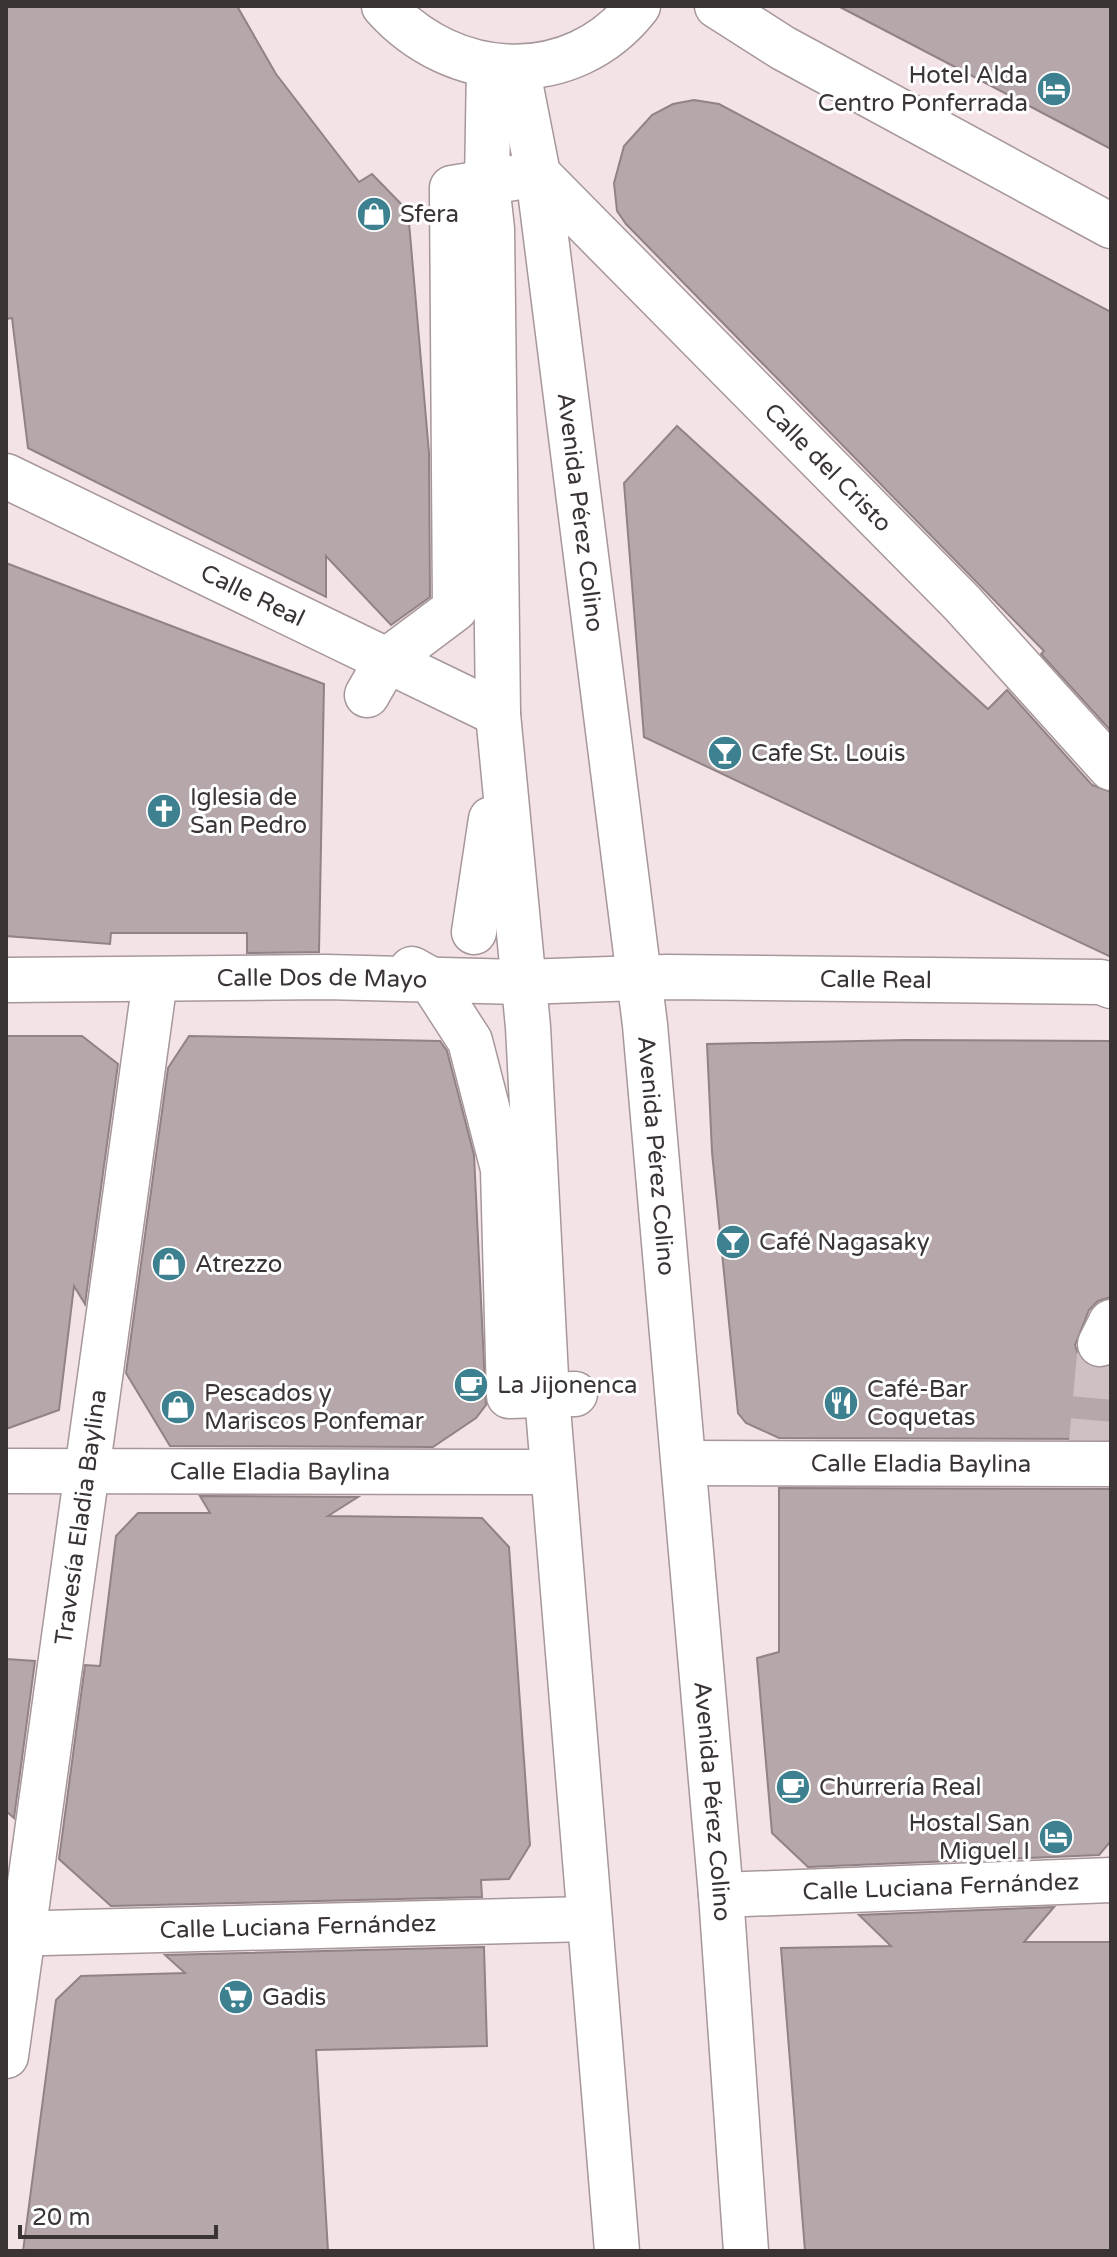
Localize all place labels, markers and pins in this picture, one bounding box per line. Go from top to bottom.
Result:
place label: Hotel Alda Centro Ponferrada [818,61,1028,118]
hotel icon: Hotel Alda Centro Ponferrada [1035,70,1073,108]
shop icon: Sfera [355,195,393,233]
place label: Sfera [400,200,459,229]
bar icon: Cafe St. Louis [706,734,744,772]
place label: Cafe St. Louis [751,739,906,768]
place label: Iglesia de San Pedro [190,783,307,840]
church icon: Iglesia de San Pedro [145,792,183,830]
bar icon: Café Nagasaky [714,1223,752,1261]
place label: Café Nagasaky [759,1228,930,1257]
shop icon: Atrezzo [150,1245,188,1283]
place label: Atrezzo [195,1250,282,1279]
cafe icon: La Jijonenca [452,1366,490,1404]
place label: La Jijonenca [497,1371,638,1400]
place label: Café-Bar Coquetas [867,1375,975,1432]
place label: Pescados y Mariscos Ponfemar [204,1379,425,1436]
restaurant icon: Café-Bar Coquetas [822,1384,860,1422]
shop icon: Pescados y Mariscos Ponfemar [159,1388,197,1426]
cafe icon: Churrería Real [774,1768,812,1806]
place label: Churrería Real [819,1773,981,1802]
place label: Hostal San Miguel I [908,1809,1030,1866]
hotel icon: Hostal San Miguel I [1037,1818,1075,1856]
supermarket icon: Gadis [217,1978,255,2016]
place label: Gadis [262,1983,326,2012]

